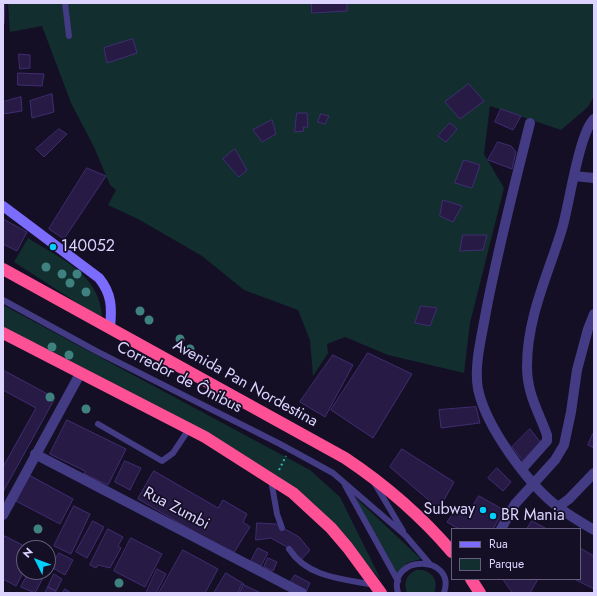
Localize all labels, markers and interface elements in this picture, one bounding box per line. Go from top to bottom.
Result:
place label: 140052 [61,237,115,257]
marker: 140052 [48,242,58,252]
street label: Avenida Pan Nordestina [169,336,321,432]
street label: Corredor de Ônibus [113,338,245,418]
street label: Rua Zumbi [140,484,212,534]
place label: Subway [423,500,475,520]
marker: Subway [478,505,488,515]
place label: BR Mania [501,506,565,526]
marker: BR Mania [488,511,498,521]
legend [451,528,581,580]
text: Rua [489,535,508,553]
north arrow [16,540,56,580]
text: N [19,544,37,561]
text: Parque [489,555,524,573]

